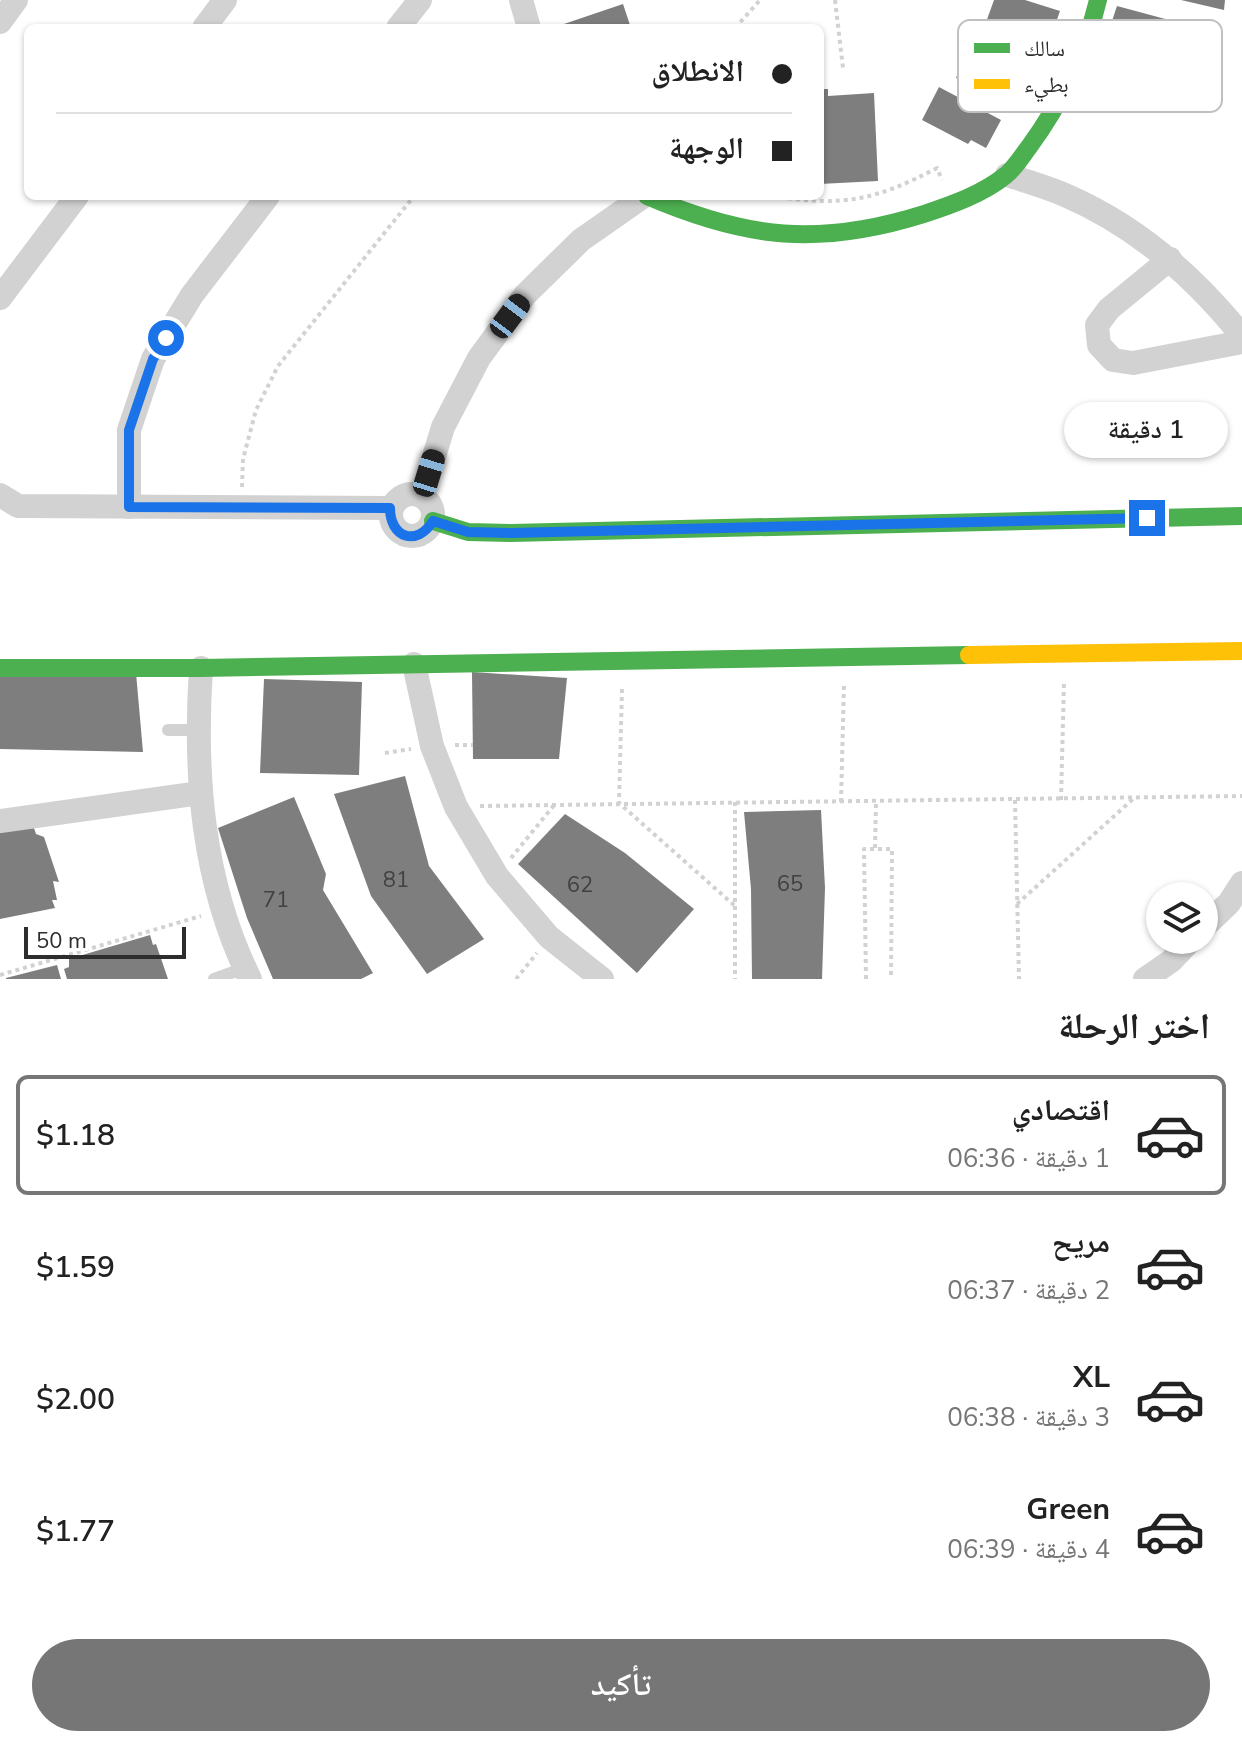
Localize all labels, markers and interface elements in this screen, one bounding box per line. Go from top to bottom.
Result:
legend [958,20,1222,112]
text: سالك [1024,34,1065,64]
text: الانطلاق [651,51,744,92]
text: بطيء [1024,70,1069,102]
text: الوجهة [669,128,744,169]
car [486,290,534,342]
route start [148,320,184,356]
callout: 1 دقيقة [1065,402,1229,458]
text: 1 دقيقة [1108,412,1184,447]
car [411,447,447,499]
route end [1129,500,1165,536]
house number: 81 [383,865,409,895]
house number: 65 [777,869,803,899]
house number: 62 [567,870,593,900]
map controls [1146,882,1218,954]
button: layers [1146,882,1218,954]
house number: 71 [263,885,289,915]
scale bar [24,923,186,959]
text: 50 m [36,926,87,956]
text: اختر الرحلة [1058,1002,1210,1051]
text: اقتصادي [1012,1090,1110,1131]
icon: car [1134,1099,1206,1171]
text: $1.18 [36,1115,115,1156]
text: 1 دقيقة · 06:36 [947,1141,1110,1176]
text: مريح [1052,1222,1110,1263]
icon: car [1134,1231,1206,1303]
text: $1.59 [36,1247,115,1288]
text: 2 دقيقة · 06:37 [947,1273,1110,1308]
text: XL [1073,1357,1110,1398]
icon: car [1134,1363,1206,1435]
text: $2.00 [36,1379,115,1420]
text: 3 دقيقة · 06:38 [947,1400,1110,1435]
text: Green [1026,1489,1110,1530]
icon: car [1134,1495,1206,1567]
text: $1.77 [36,1511,115,1552]
text: 4 دقيقة · 06:39 [947,1532,1110,1567]
button: تأكيد [32,1639,1210,1731]

